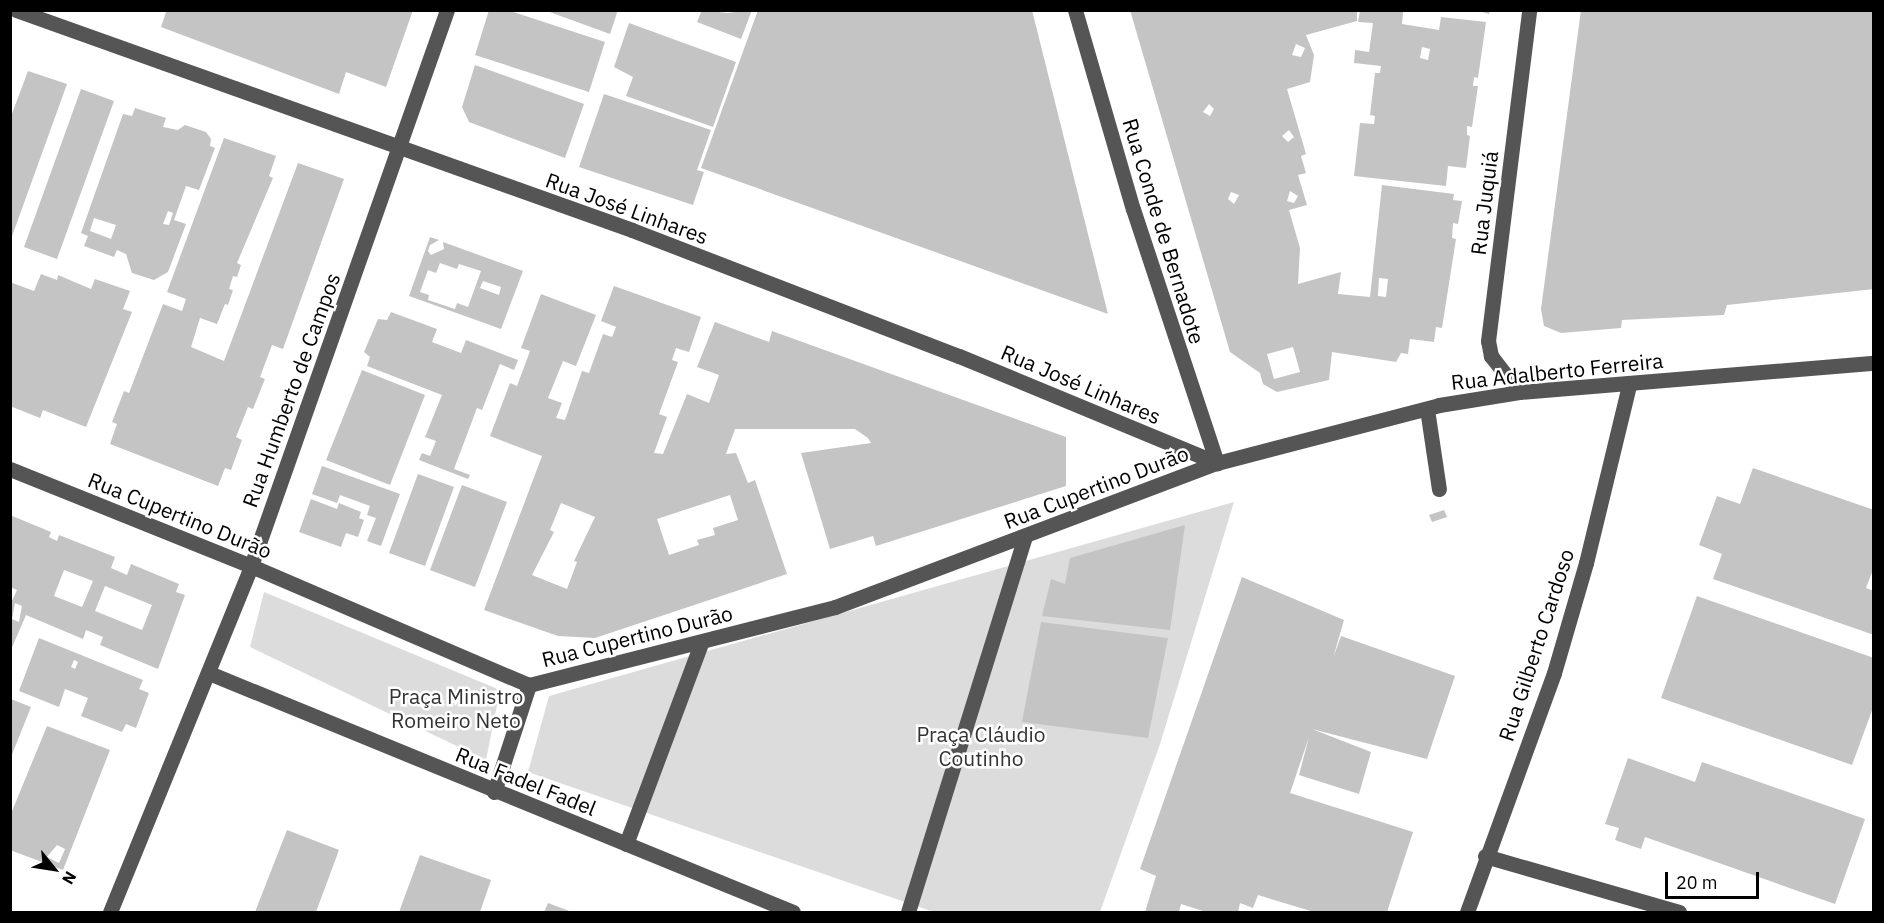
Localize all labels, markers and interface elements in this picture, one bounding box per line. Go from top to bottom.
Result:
street label: Rua Conde de Bernadote [1118,115,1210,347]
street label: Rua Juquiá [1465,149,1503,257]
street label: Rua José Linhares [542,167,712,249]
street label: Rua Humberto de Campos [237,269,345,511]
street label: Rua José Linhares [997,339,1165,429]
street label: Rua Adalberto Ferreira [1450,347,1664,395]
street label: Rua Cupertino Durão [1000,440,1192,534]
street label: Rua Cupertino Durão [84,467,276,563]
street label: Rua Gilberto Cardoso [1493,546,1579,744]
street label: Rua Cupertino Durão [539,600,735,672]
park label: Praça Ministro Romeiro Neto [389,683,523,733]
park label: Praça Cláudio Coutinho [916,721,1046,771]
street label: Rua Fadel Fadel [452,741,600,821]
north arrow [24,839,84,899]
scale bar [1668,860,1762,898]
text: N [58,868,81,888]
text: 20 m [1676,871,1718,894]

